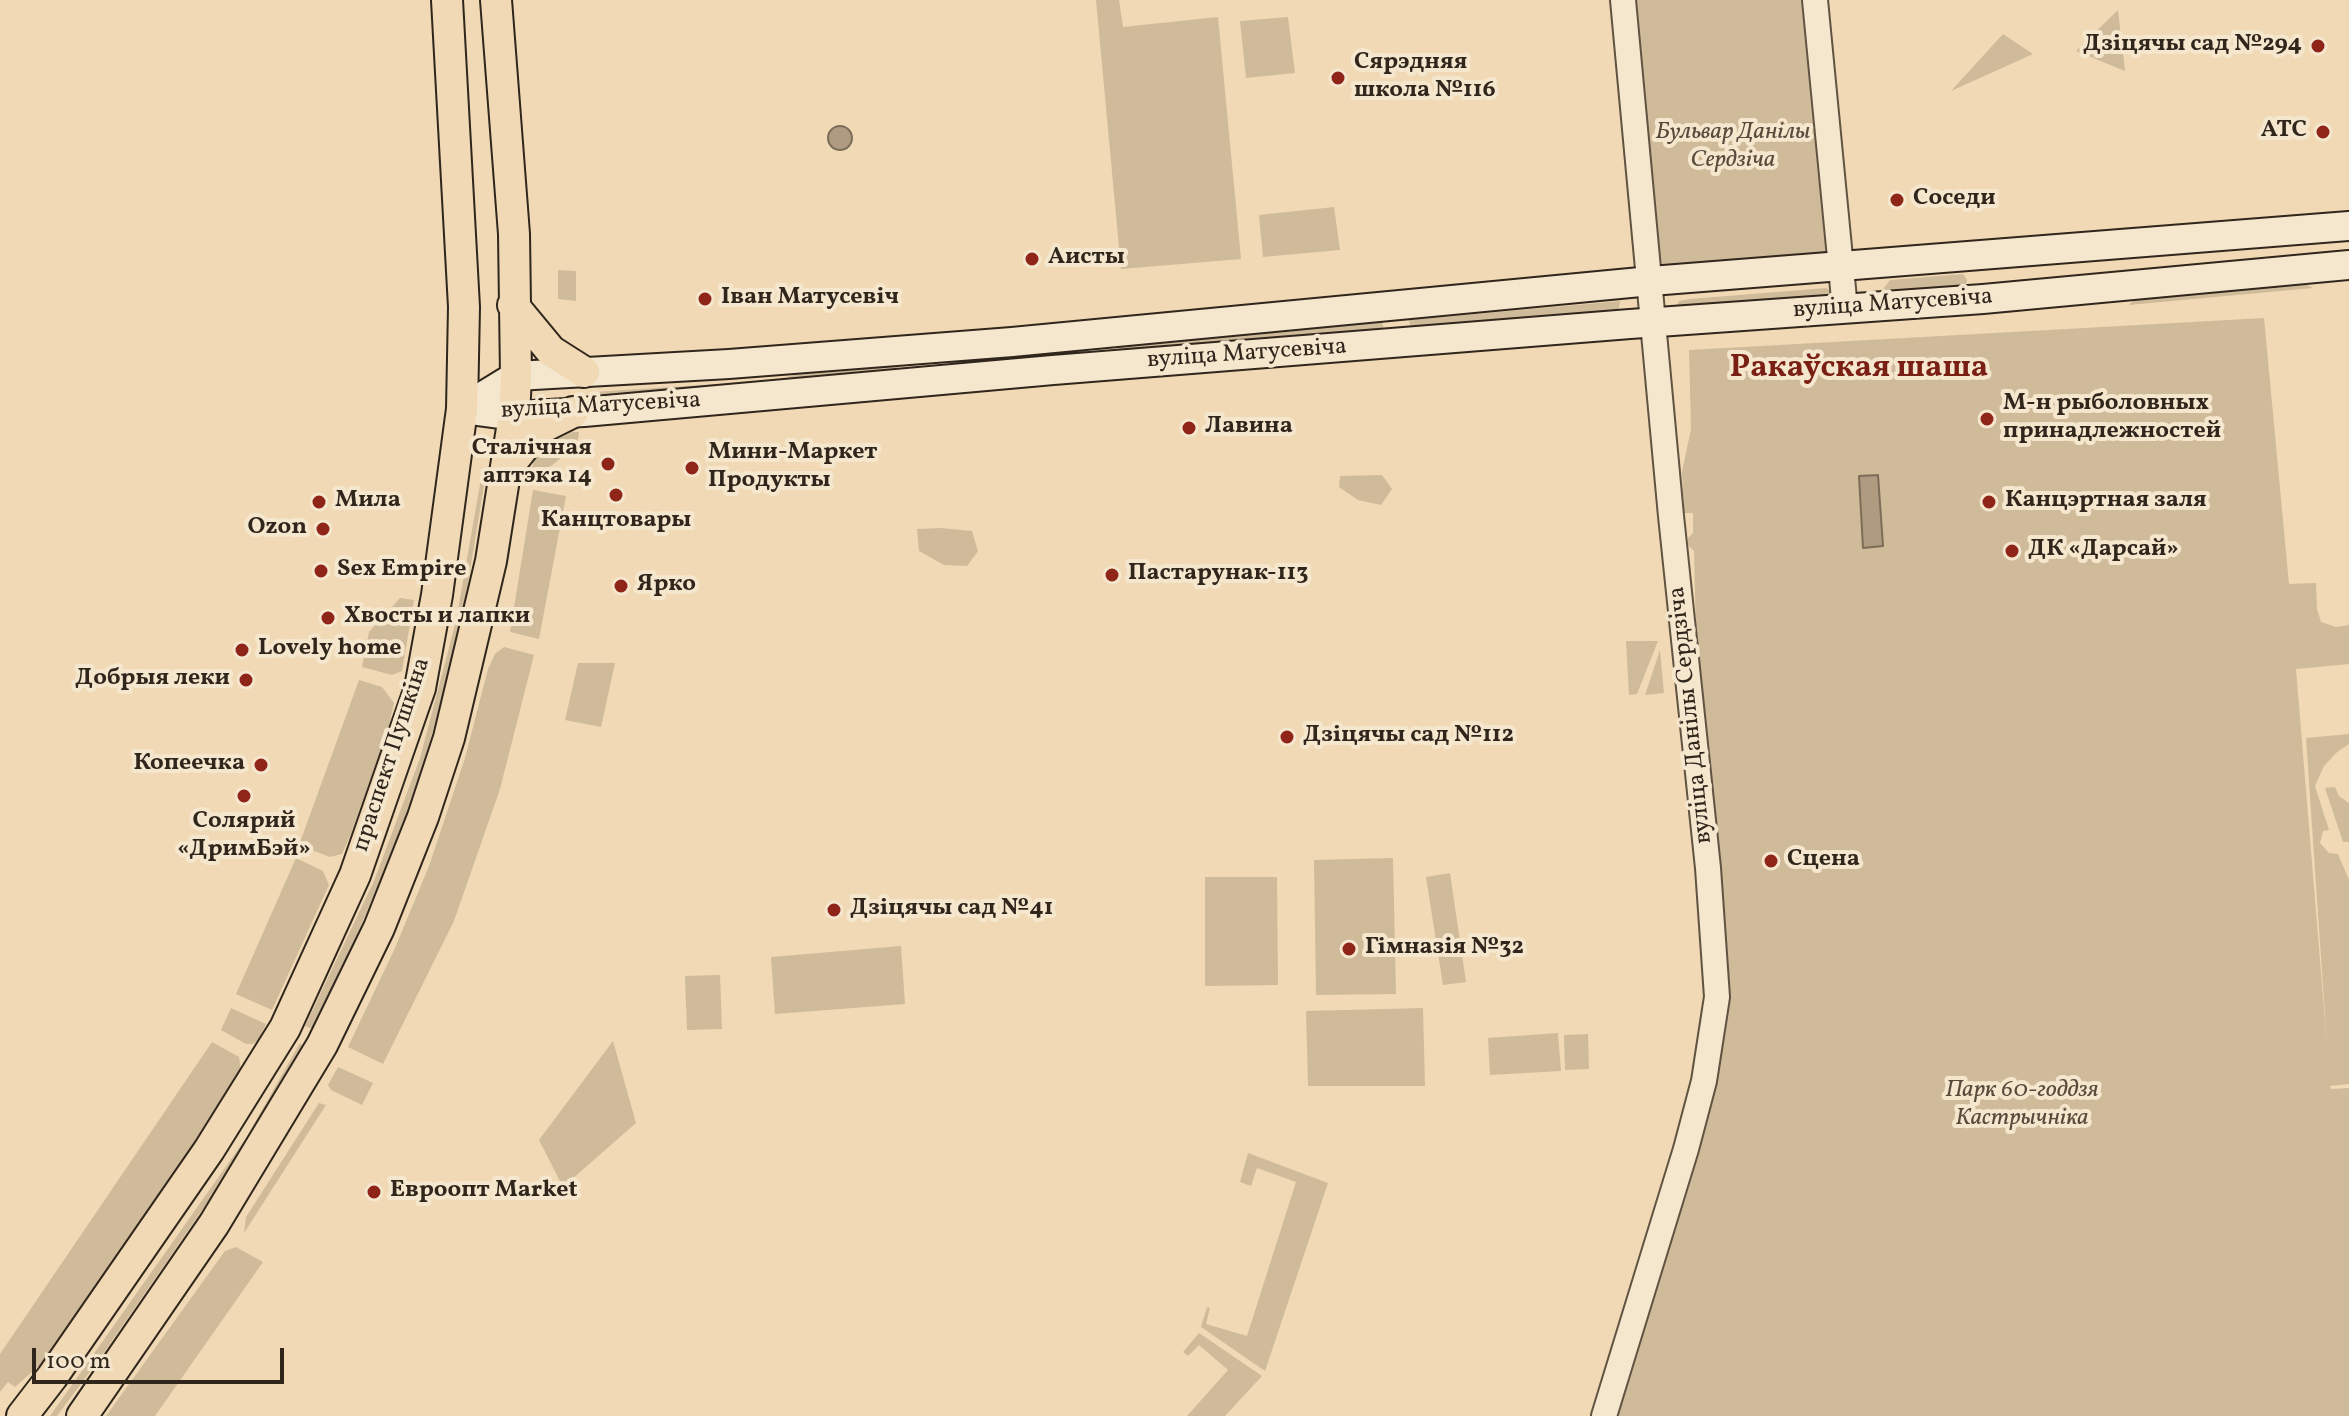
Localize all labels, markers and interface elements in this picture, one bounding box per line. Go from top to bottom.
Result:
place label: Дзіцячы сад №294 [2083,32,2302,60]
marker: Дзіцячы сад №294 [2309,37,2327,55]
place label: Сярэдняя школа №116 [1354,50,1496,106]
marker: Сярэдняя школа №116 [1329,69,1347,87]
place label: АТС [2261,118,2307,146]
park label: Бульвар Данілы Сердзіча [1656,120,1810,176]
marker: АТС [2314,123,2332,141]
place label: Соседи [1913,186,1996,214]
marker: Соседи [1888,191,1906,209]
place label: Аисты [1048,245,1125,273]
marker: Аисты [1023,250,1041,268]
street label: вуліца Матусевіча [1792,284,1994,326]
place label: Іван Матусевіч [721,285,899,313]
marker: Іван Матусевіч [696,290,714,308]
street label: вуліца Матусевіча [1146,334,1348,376]
district label: Ракаўская шаша [1730,351,1988,389]
street label: вуліца Матусевіча [500,387,702,427]
place label: М-н рыболовных принадлежностей [2003,391,2221,447]
marker: М-н рыболовных принадлежностей [1978,410,1996,428]
place label: Лавина [1205,414,1293,442]
marker: Лавина [1180,419,1198,437]
place label: Сталічная аптэка 14 [472,436,592,492]
place label: Мини-Маркет Продукты [708,440,877,496]
marker: Сталічная аптэка 14 [599,455,617,473]
marker: Мини-Маркет Продукты [683,459,701,477]
marker: Канцтовары [607,486,625,504]
place label: Мила [335,488,401,516]
place label: Канцэртная заля [2005,488,2207,516]
marker: Мила [310,493,328,511]
marker: Канцэртная заля [1980,493,1998,511]
place label: Канцтовары [541,508,691,536]
place label: Ozon [247,515,307,543]
marker: Ozon [314,520,332,538]
place label: ДК «Дарсай» [2028,537,2179,565]
marker: ДК «Дарсай» [2003,542,2021,560]
place label: Sex Empire [337,557,466,585]
place label: Пастарунак-113 [1128,561,1308,589]
marker: Sex Empire [312,562,330,580]
marker: Пастарунак-113 [1103,566,1121,584]
place label: Ярко [637,572,696,600]
marker: Ярко [612,577,630,595]
street label: вуліца Данілы Сердзіча [1664,585,1720,845]
place label: Хвосты и лапки [344,604,530,632]
marker: Хвосты и лапки [319,609,337,627]
place label: Lovely home [258,636,401,664]
marker: Lovely home [233,641,251,659]
street label: праспект Пушкіна [348,655,438,855]
place label: Добрыя леки [75,666,230,694]
marker: Добрыя леки [237,671,255,689]
place label: Дзіцячы сад №112 [1303,723,1514,751]
marker: Дзіцячы сад №112 [1278,728,1296,746]
place label: Копеечка [133,751,245,779]
marker: Копеечка [252,756,270,774]
marker: Солярий «ДримБэй» [235,787,253,805]
place label: Солярий «ДримБэй» [177,809,311,865]
place label: Сцена [1787,847,1860,875]
marker: Сцена [1762,852,1780,870]
place label: Дзіцячы сад №41 [850,896,1053,924]
marker: Дзіцячы сад №41 [825,901,843,919]
place label: Гімназія №32 [1365,935,1524,963]
marker: Гімназія №32 [1340,940,1358,958]
park label: Парк 60-годдзя Кастрычніка [1945,1078,2099,1134]
place label: Евроопт Market [390,1178,578,1206]
marker: Евроопт Market [365,1183,383,1201]
scale bar [36,1332,288,1382]
text: 100 m [46,1345,111,1379]

